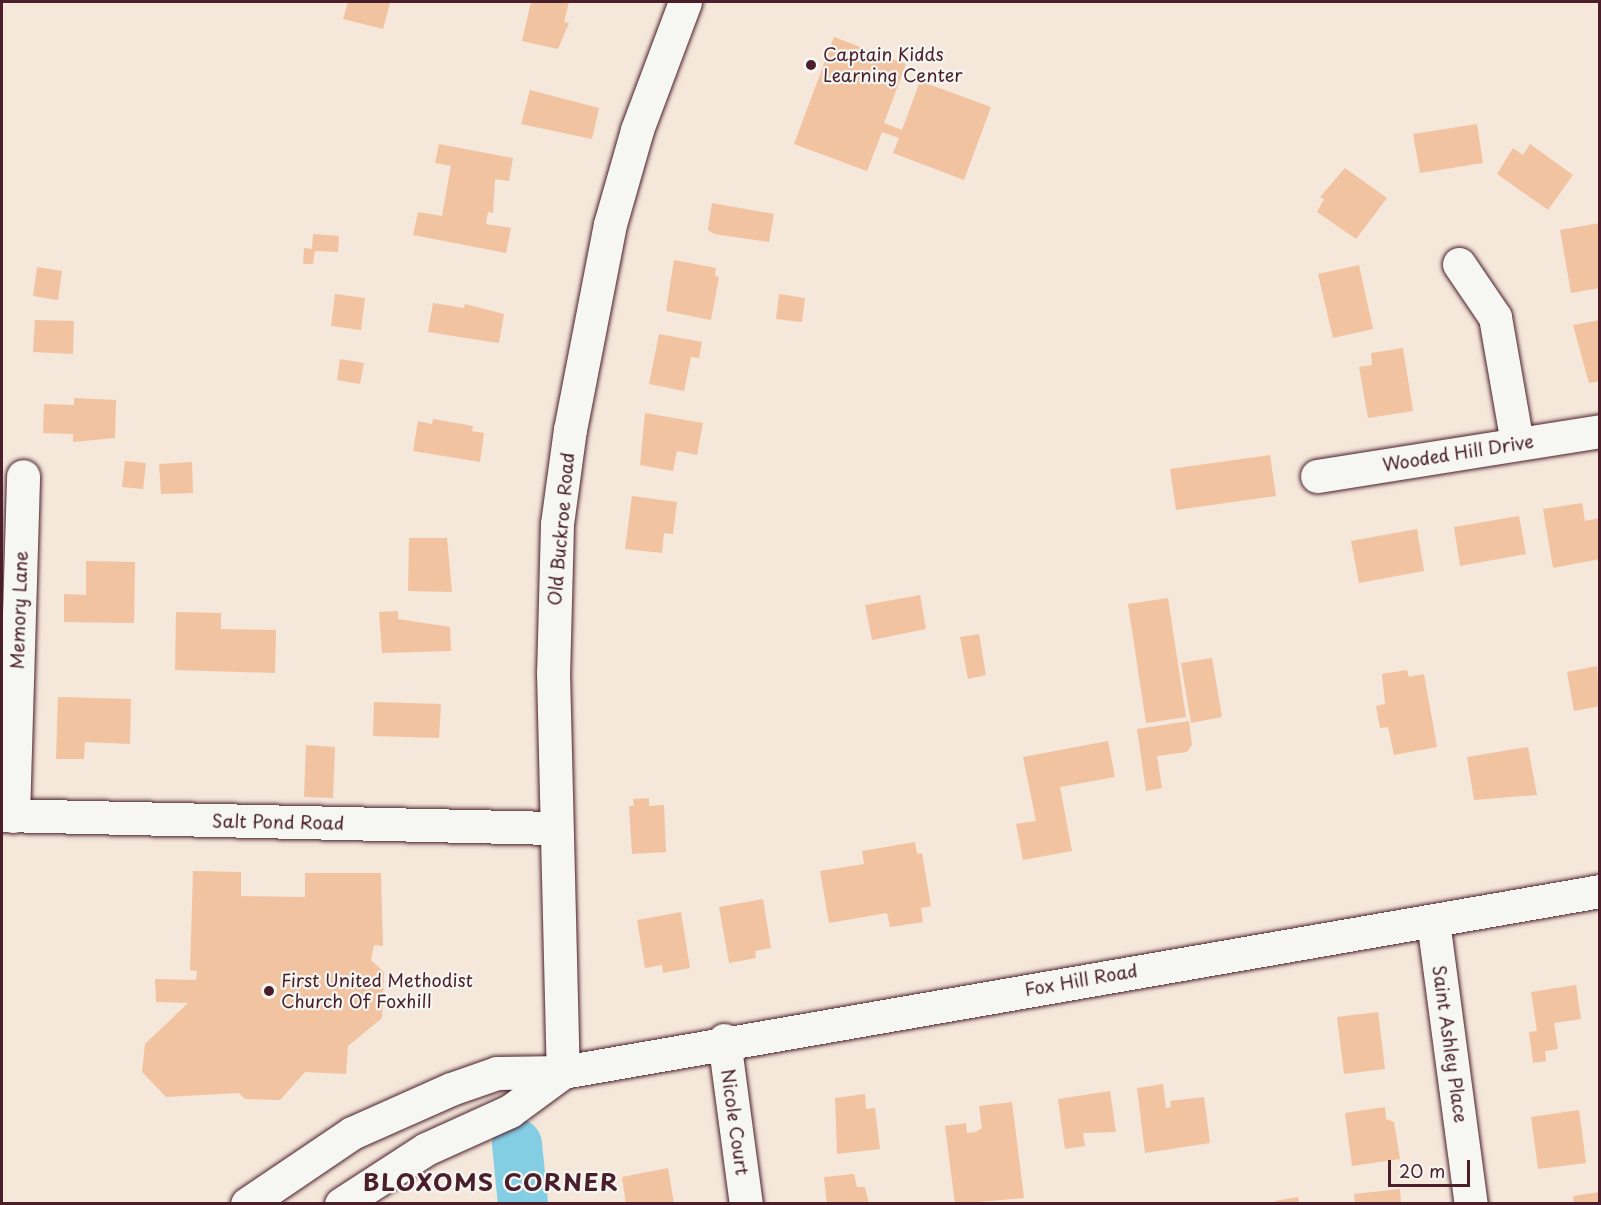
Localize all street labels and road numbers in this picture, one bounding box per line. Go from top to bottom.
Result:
street label: Wooded Hill Drive [1380,430,1536,476]
street label: Old Buckroe Road [543,451,579,607]
street label: Memory Lane [6,550,32,670]
street label: Salt Pond Road [212,810,344,834]
street label: Fox Hill Road [1023,959,1139,1001]
street label: Saint Ashley Place [1428,963,1472,1125]
street label: Nicole Court [717,1066,753,1178]

